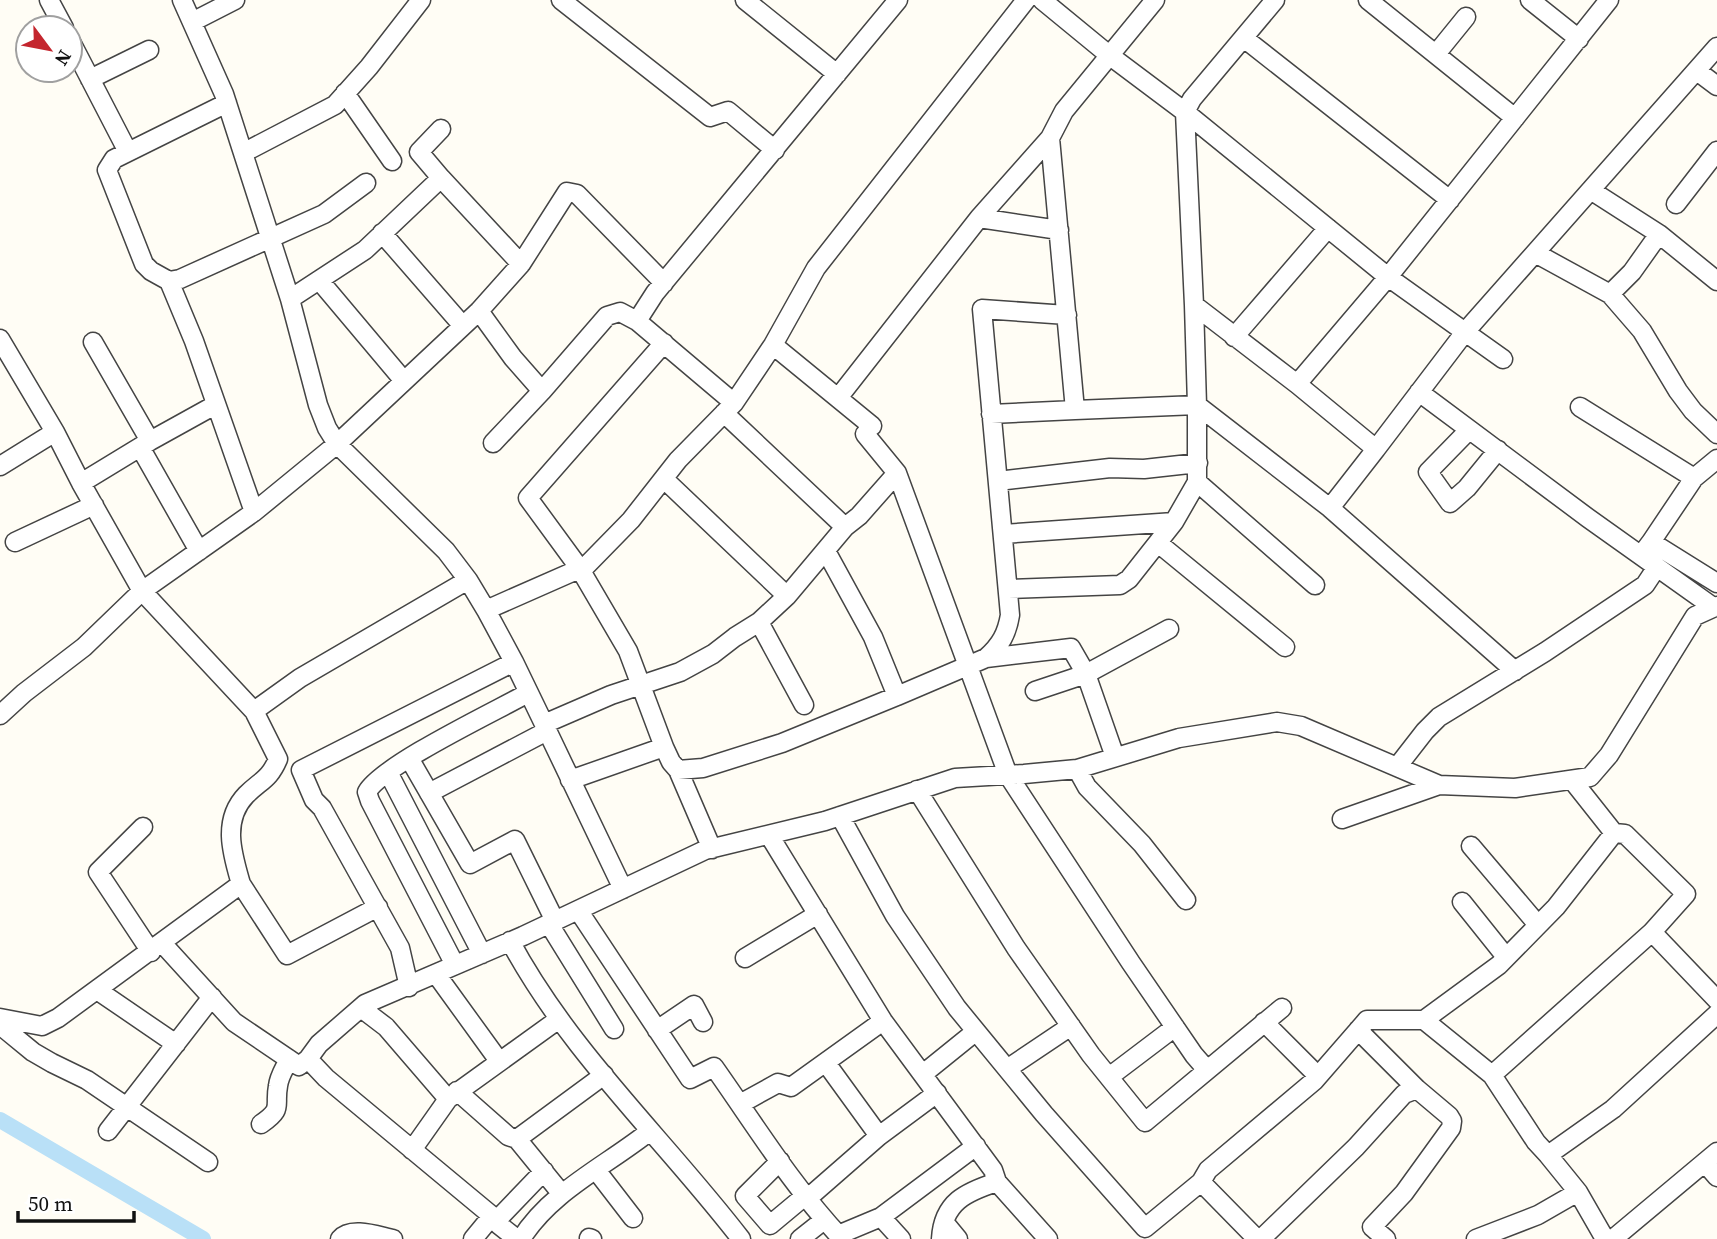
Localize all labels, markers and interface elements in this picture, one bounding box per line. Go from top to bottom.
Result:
north arrow [14,14,84,84]
text: N [49,45,78,71]
scale bar [18,1180,133,1224]
text: 50 m [28,1189,73,1218]

